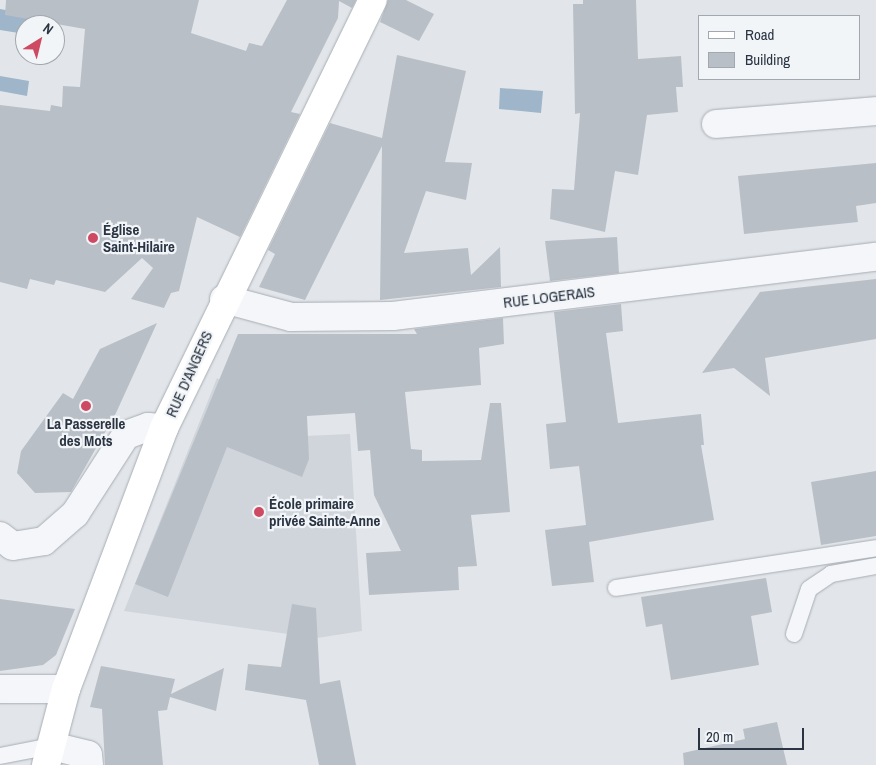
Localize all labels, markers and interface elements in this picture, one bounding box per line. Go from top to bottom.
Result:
north arrow [15,15,65,65]
legend [698,15,861,80]
text: N [40,19,57,38]
text: Road [745,24,774,45]
text: Building [745,49,790,70]
place label: Église Saint-Hilaire [103,220,175,255]
marker: Église Saint-Hilaire [87,232,99,244]
street label: RUE LOGERAIS [502,282,596,312]
street label: RUE D'ANGERS [162,328,216,420]
marker: La Passerelle des Mots [80,400,92,412]
place label: La Passerelle des Mots [47,414,125,449]
place label: École primaire privée Sainte-Anne [269,494,380,529]
marker: École primaire privée Sainte-Anne [253,506,265,518]
scale bar [701,718,807,750]
text: 20 m [706,726,733,747]

